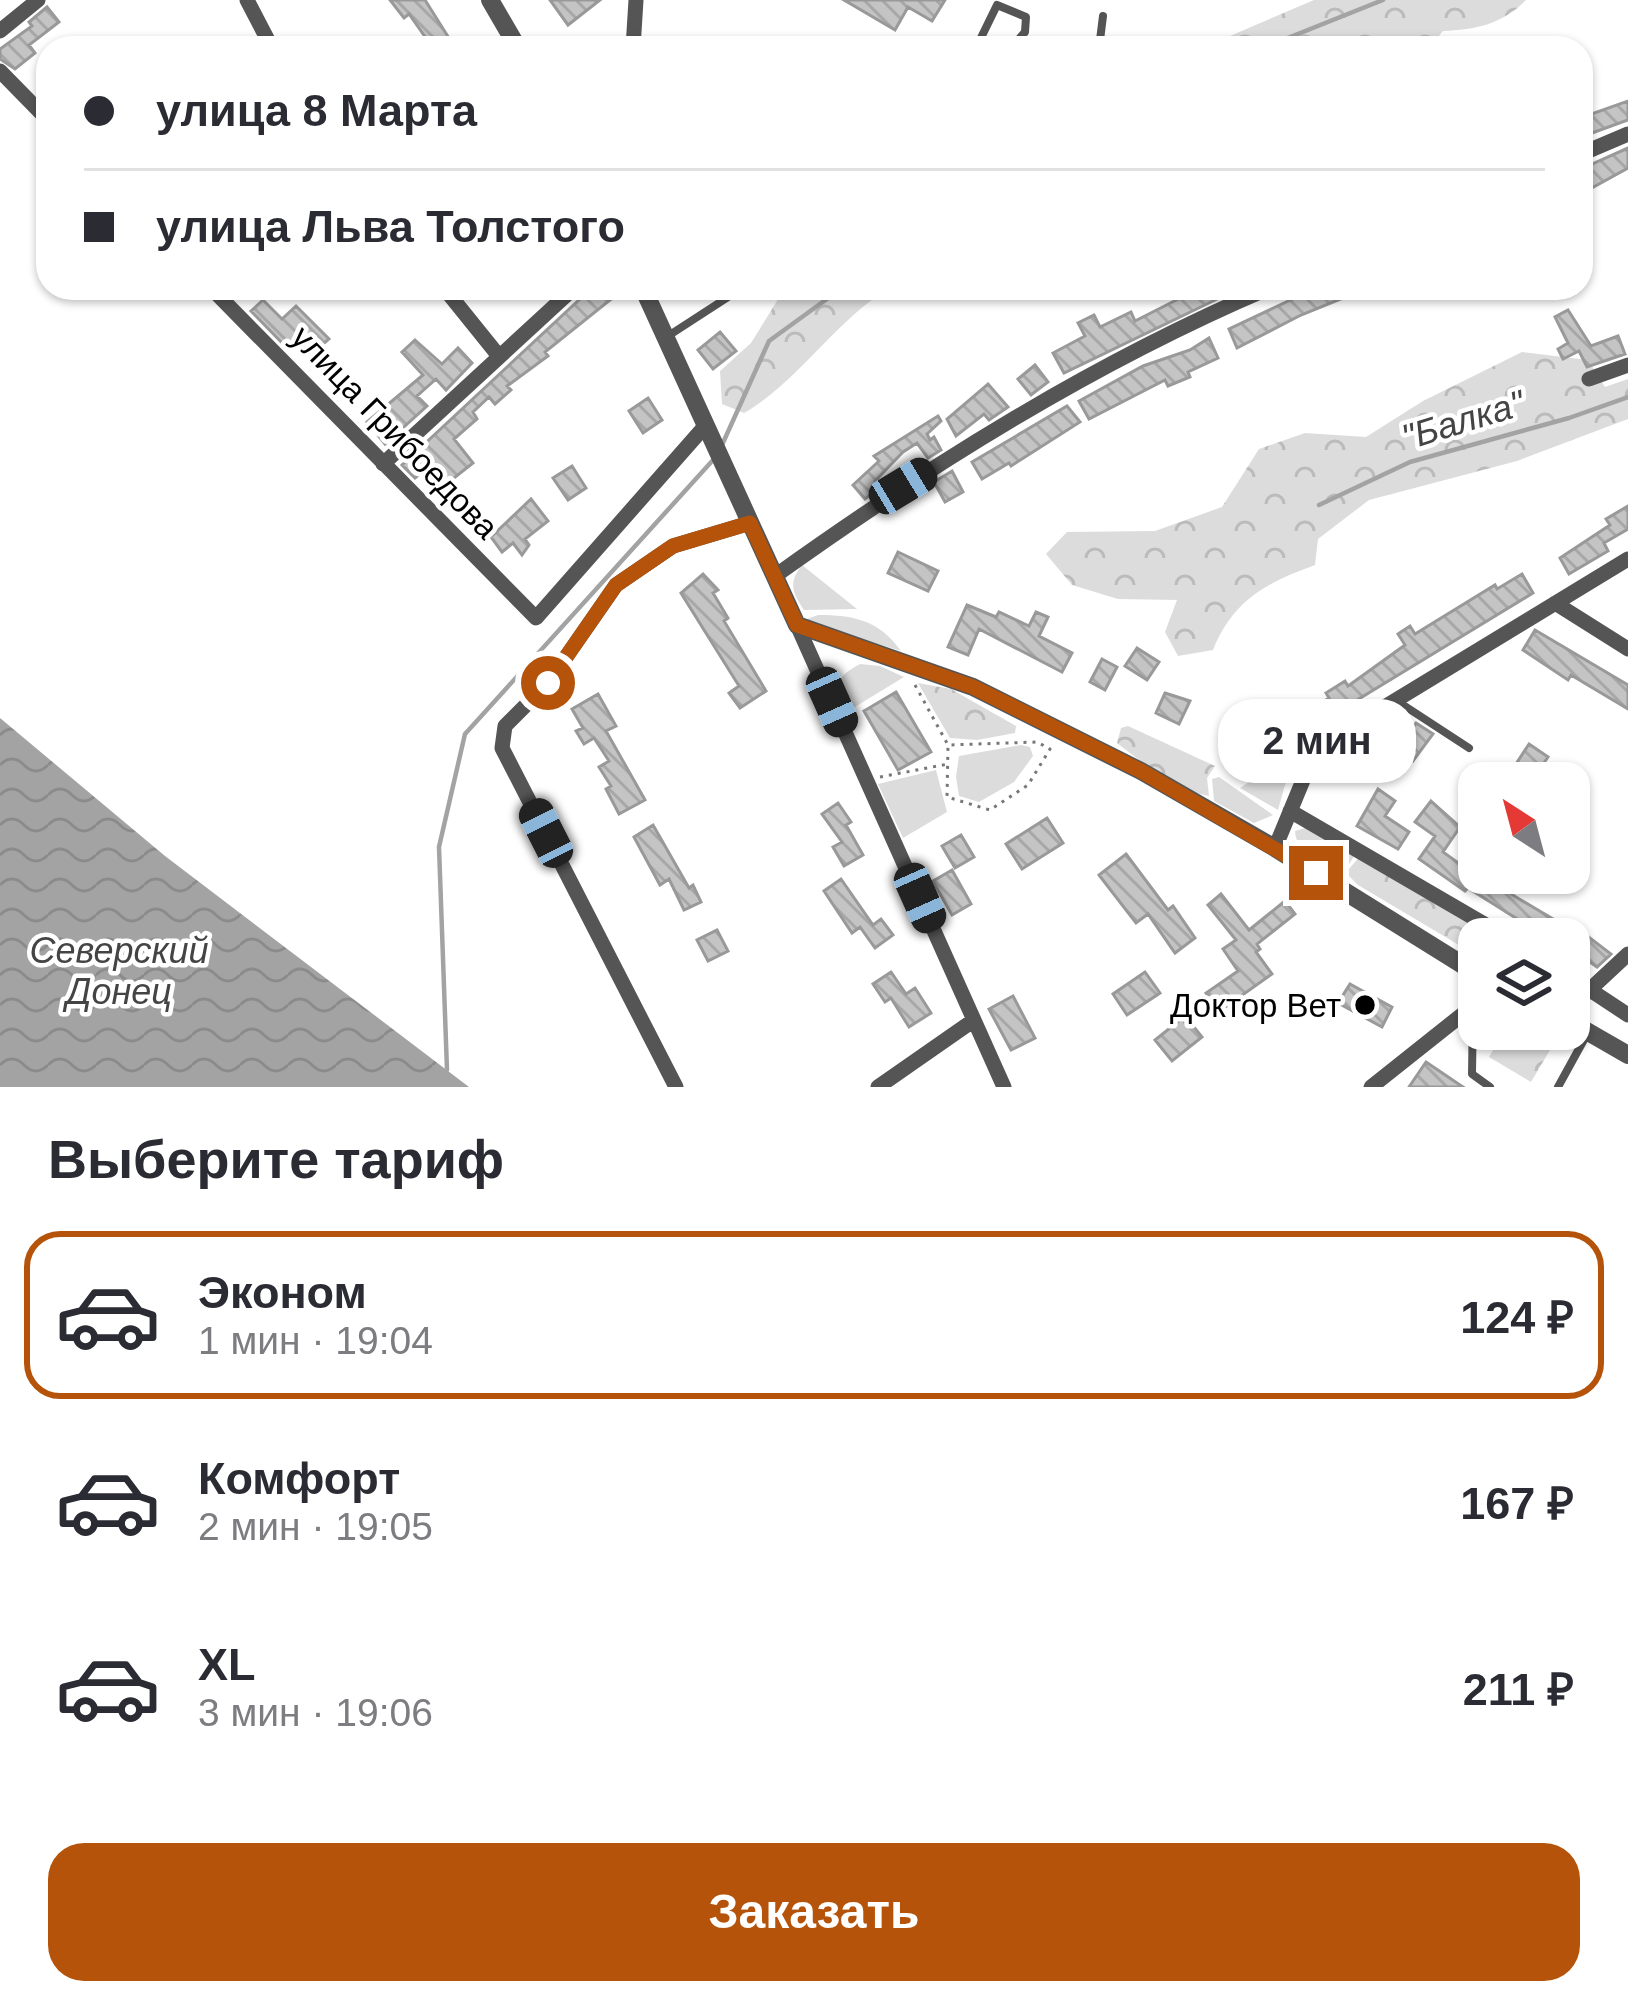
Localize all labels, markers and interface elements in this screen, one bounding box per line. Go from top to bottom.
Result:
text: улица 8 Марта [156,85,477,136]
text: улица Льва Толстого [156,201,625,252]
street label: улица Грибоедова [284,318,506,546]
water label: "Балка" [1397,381,1531,458]
car [863,452,943,520]
route start [521,656,575,710]
car [801,662,863,742]
callout: 2 мин [1217,699,1415,783]
text: 2 мин [1263,719,1371,762]
north arrow [1458,762,1590,894]
map controls [1458,762,1590,1050]
car [514,793,578,873]
route end [1289,846,1343,900]
car [889,858,951,938]
button: layers [1458,918,1590,1050]
water label: Северский Донец [29,930,209,1012]
place label: Доктор Вет [1170,987,1341,1024]
marker: Доктор Вет [1352,992,1378,1018]
text: Выберите тариф [48,1129,504,1189]
icon: car [54,1261,162,1369]
text: Эконом [198,1267,367,1318]
text: 124 ₽ [1460,1292,1574,1343]
text: 1 мин · 19:04 [198,1319,433,1362]
icon: car [54,1447,162,1555]
text: Комфорт [198,1453,400,1504]
text: 167 ₽ [1460,1478,1574,1529]
text: 2 мин · 19:05 [198,1505,433,1548]
icon: car [54,1633,162,1741]
text: XL [198,1639,256,1690]
text: 211 ₽ [1463,1664,1574,1715]
text: 3 мин · 19:06 [198,1691,433,1734]
button: Заказать [48,1843,1580,1981]

